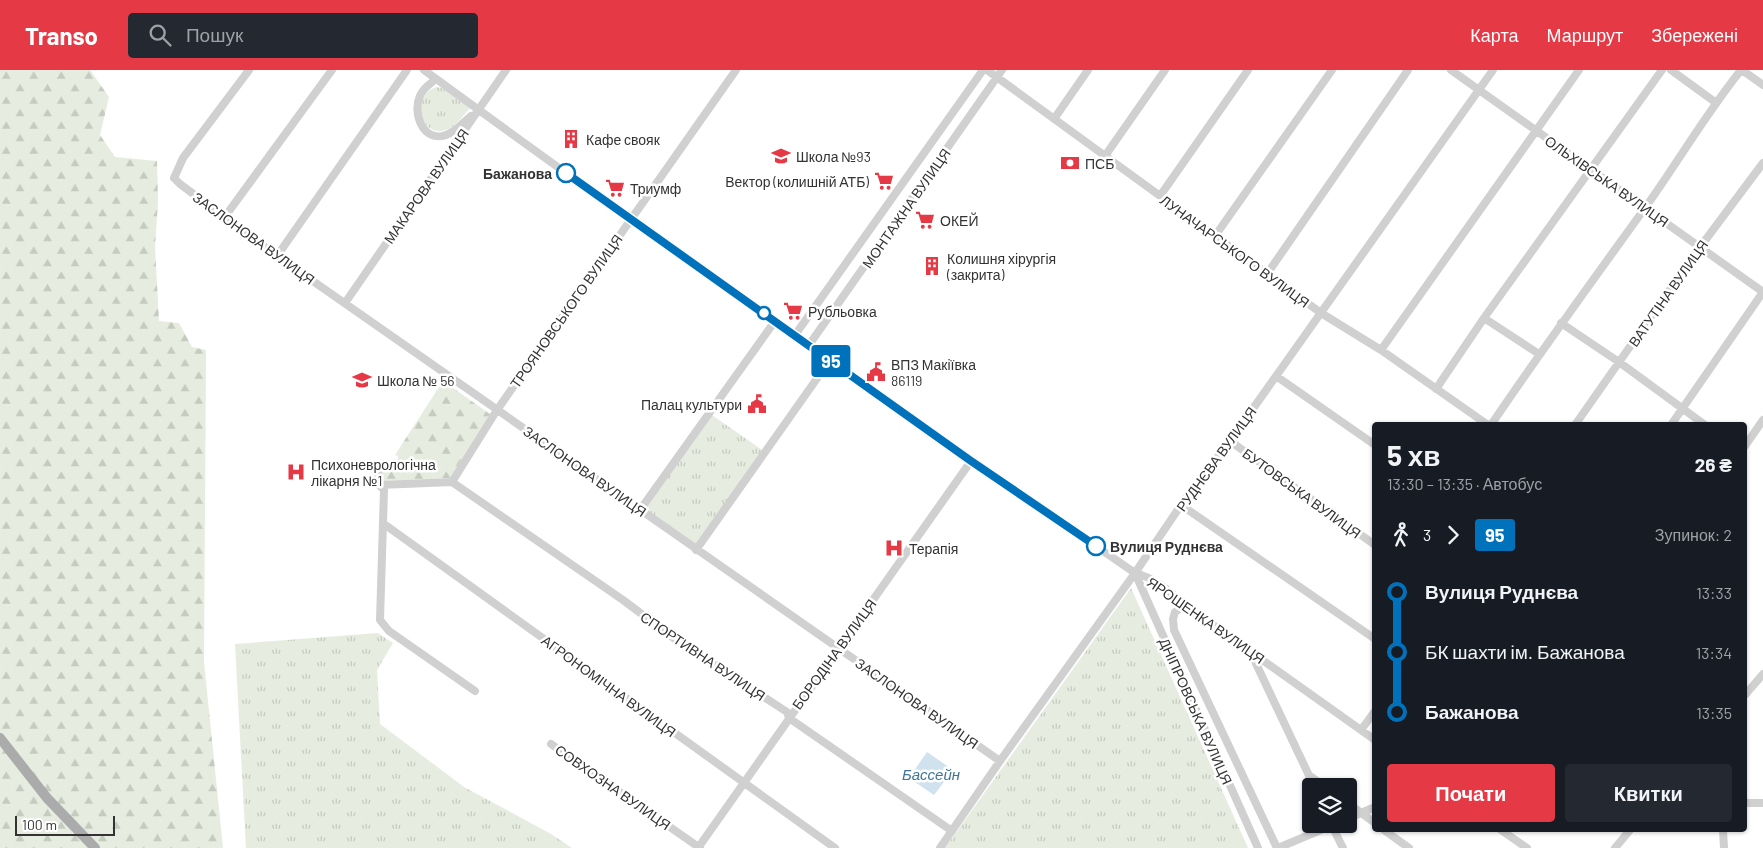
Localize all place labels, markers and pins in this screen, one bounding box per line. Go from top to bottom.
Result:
building icon: Кафе свояк [560,128,582,150]
place label: Кафе свояк [586,131,661,148]
school or university icon: Школа №93 [770,145,792,167]
place label: Школа №93 [796,148,871,165]
bank icon: ПСБ [1059,152,1081,174]
place label: ПСБ [1085,155,1114,172]
marker: Бажанова [556,163,576,183]
place label: Бажанова [483,165,552,182]
supermarket icon: Вектор (колишній АТБ) [873,170,895,192]
place label: Вектор (колишній АТБ) [725,173,869,190]
supermarket icon: Триумф [604,177,626,199]
place label: Триумф [630,180,681,197]
supermarket icon: ОКЕЙ [914,209,936,231]
place label: ОКЕЙ [940,212,978,229]
place label: Колишня хірургія (закрита) [946,250,1056,283]
building icon: Колишня хірургія (закрита) [921,255,943,277]
supermarket icon: Рубльовка [782,300,804,322]
place label: Рубльовка [808,303,877,320]
unlabelled marker [757,306,771,320]
place label: ВПЗ Макіївка 86119 [891,356,976,389]
public building icon: ВПЗ Макіївка 86119 [865,361,887,383]
school or university icon: Школа № 56 [351,369,373,391]
place label: Школа № 56 [377,372,455,389]
public building icon: Палац культури [746,393,768,415]
place label: Палац культури [641,396,742,413]
place label: Психоневрологічна лікарня №1 [311,456,436,489]
hospital icon: Психоневрологічна лікарня №1 [285,461,307,483]
marker: Вулиця Руднєва [1086,536,1106,556]
hospital icon: Терапія [883,537,905,559]
place label: Вулиця Руднєва [1110,538,1223,555]
place label: Терапія [909,540,958,557]

